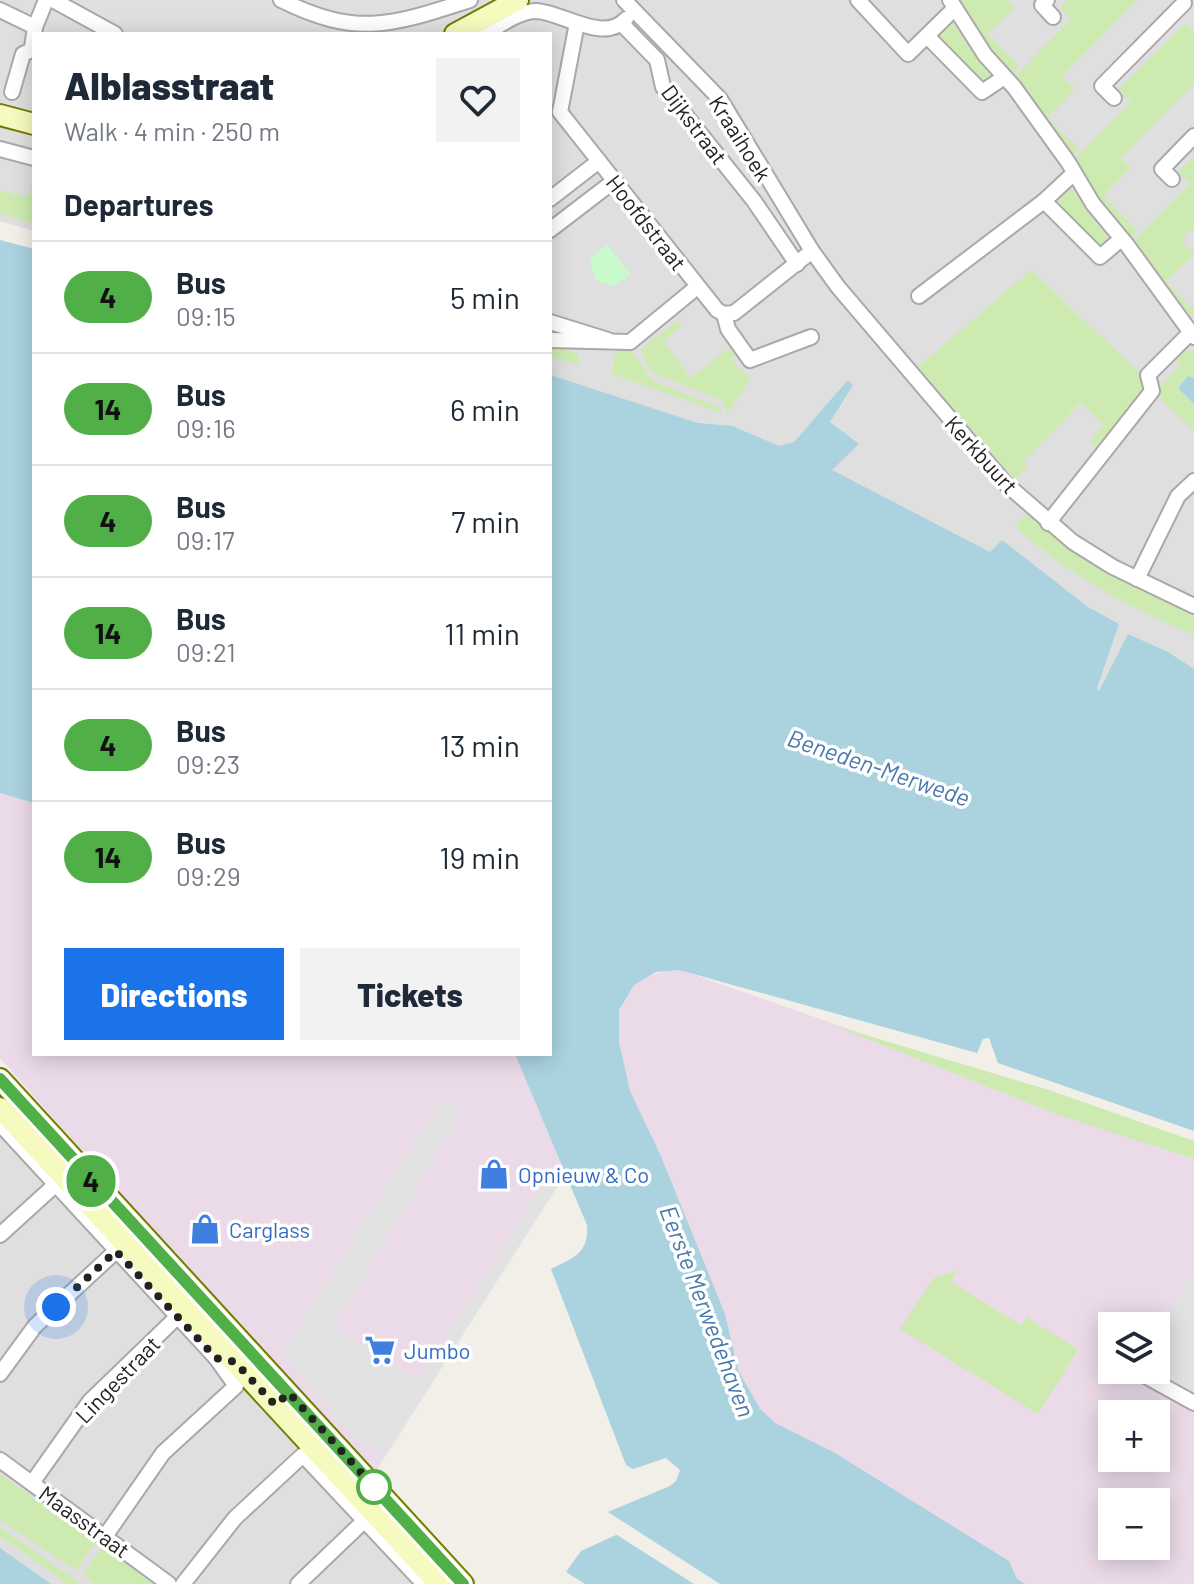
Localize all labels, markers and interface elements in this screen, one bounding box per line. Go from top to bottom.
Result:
button: heart [436,58,520,142]
text: Alblasstraat [64,62,274,108]
street label: Dijkstraat [657,79,733,169]
street label: Kraaihoek [705,90,777,186]
text: Walk · 4 min · 250 m [64,115,280,146]
street label: Hoofdstraat [602,169,692,275]
text: Departures [64,186,214,222]
text: Bus [176,264,226,300]
text: 5 min [450,279,520,315]
text: 4 [100,280,116,314]
text: 09:15 [176,300,236,331]
text: Bus [176,376,226,412]
text: 6 min [450,391,520,427]
text: 14 [95,392,121,426]
street label: Kerkbuurt [940,410,1024,498]
text: 09:16 [176,412,236,443]
text: Bus [176,488,226,524]
text: 7 min [451,503,520,539]
text: 4 [100,504,116,538]
text: 09:17 [176,524,234,555]
text: Bus [176,600,226,636]
text: 11 min [444,615,520,651]
text: 14 [95,616,121,650]
text: 09:21 [176,636,236,667]
text: Bus [176,712,226,748]
water label: Beneden-Merwede [784,722,974,812]
text: 13 min [439,727,520,763]
text: 4 [100,728,116,762]
text: 09:23 [176,748,240,779]
text: Bus [176,824,226,860]
text: 19 min [439,839,520,875]
text: 14 [95,840,121,874]
text: 09:29 [176,860,241,891]
button: Directions [64,948,284,1040]
button: Tickets [300,948,520,1040]
line badge: 4 [65,1155,117,1207]
shop icon: Opnieuw & Co [477,1157,511,1191]
place label: Opnieuw & Co [518,1161,649,1187]
text: 4 [83,1164,99,1198]
water label: Eerste Merwedehaven [654,1201,762,1421]
shop icon: Carglass [188,1212,222,1246]
place label: Carglass [229,1216,310,1242]
your location [36,1287,76,1327]
map controls [1098,1312,1170,1560]
button: layers [1098,1312,1170,1384]
street label: Lingestraat [69,1330,165,1428]
supermarket icon: Jumbo [363,1333,397,1367]
place label: Jumbo [404,1337,471,1363]
button: + [1098,1400,1170,1472]
unlabelled marker [357,1470,391,1504]
street label: Maasstraat [35,1480,135,1562]
button: − [1098,1488,1170,1560]

